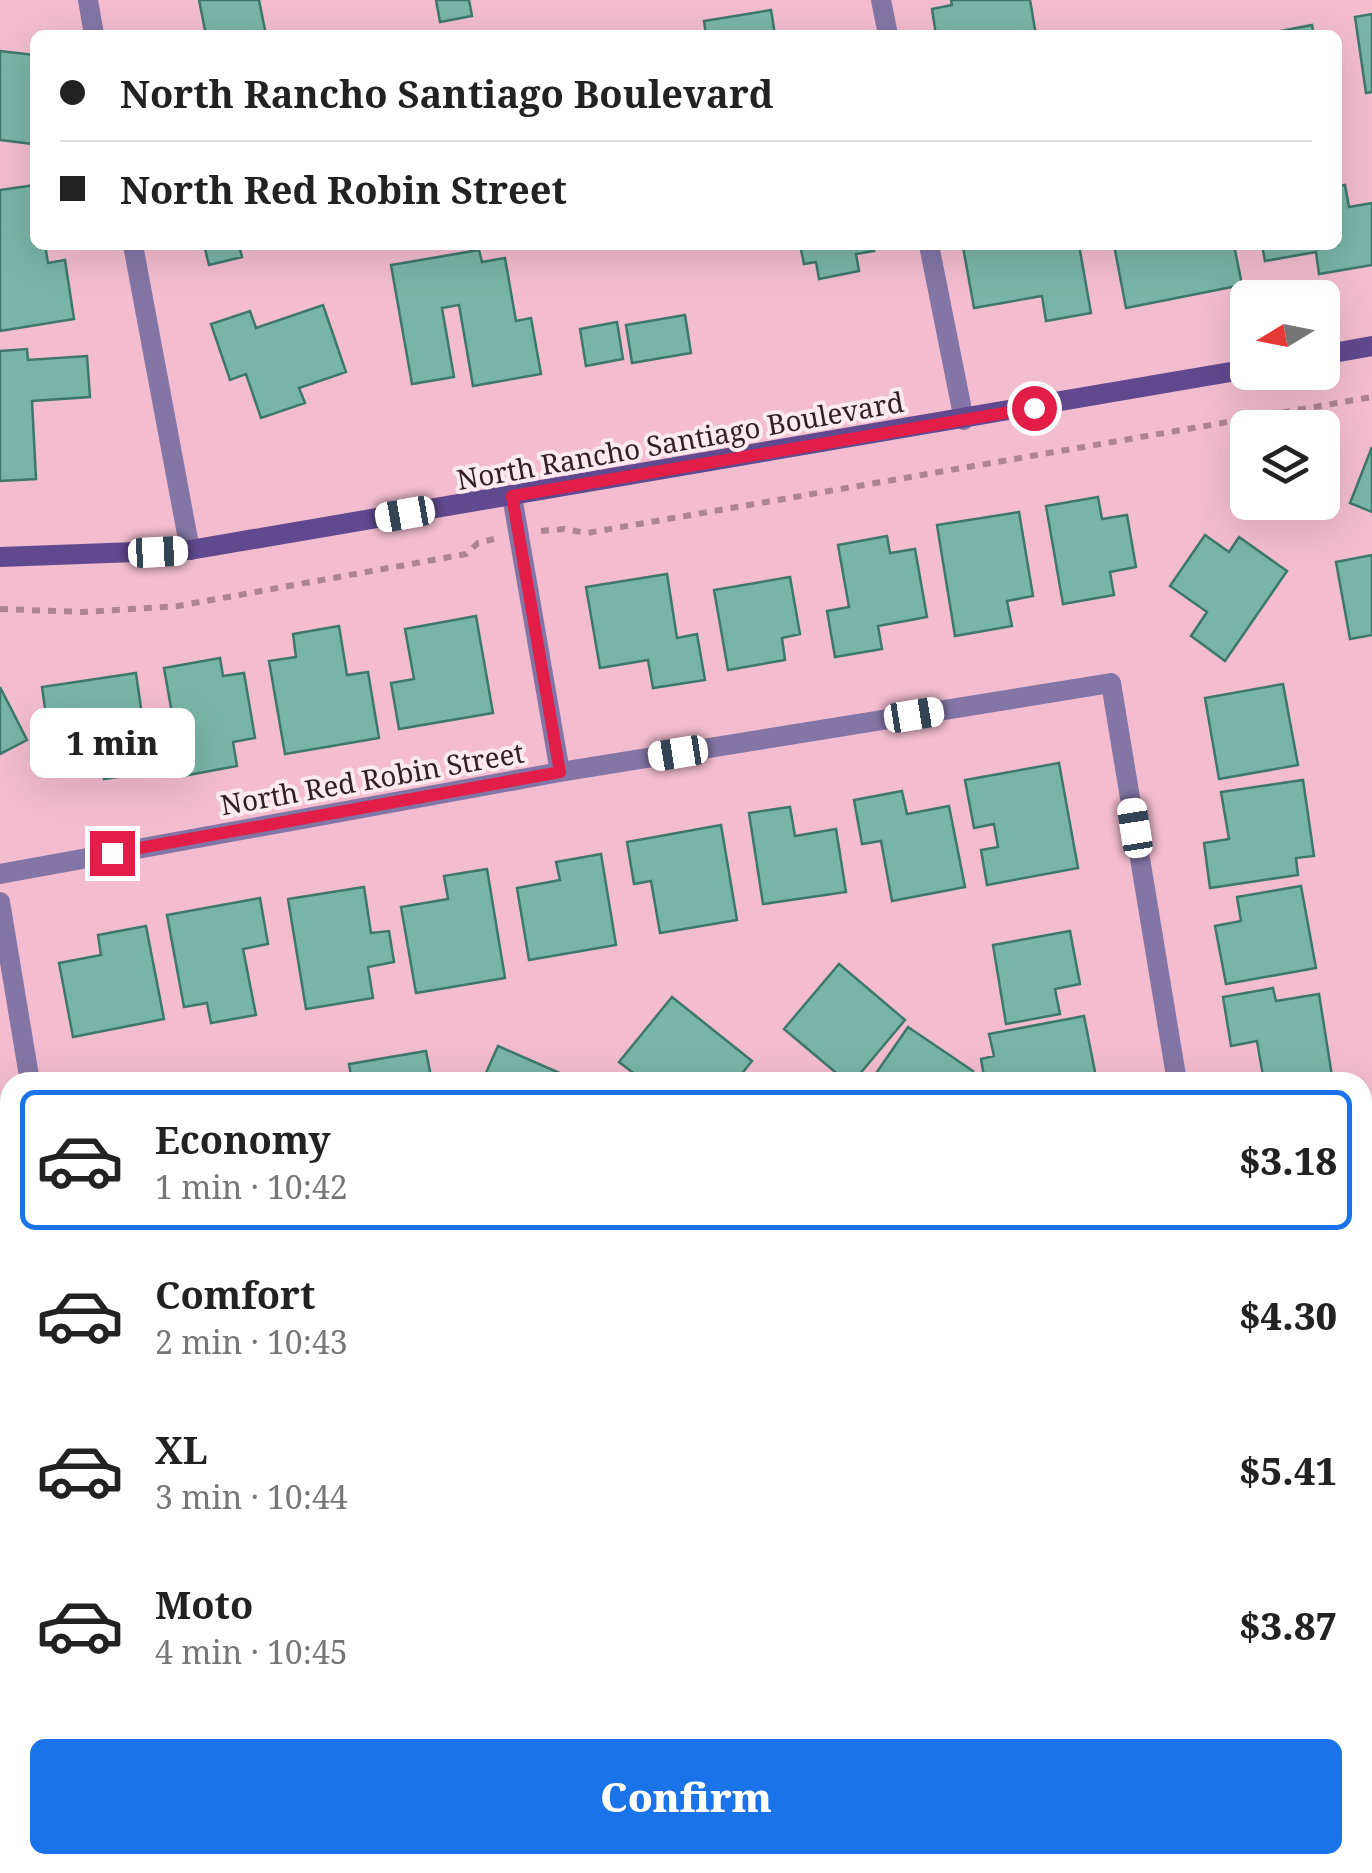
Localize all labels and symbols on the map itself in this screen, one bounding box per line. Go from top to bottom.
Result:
north arrow [1230,280,1340,390]
street label: North Rancho Santiago Boulevard [454,382,906,498]
route start [1012,386,1057,431]
car [373,494,437,534]
car [127,535,189,569]
car [882,695,946,735]
callout: 1 min [29,708,194,778]
street label: North Red Robin Street [217,733,527,823]
car [646,733,710,773]
car [1115,796,1155,860]
route end [90,831,135,876]

